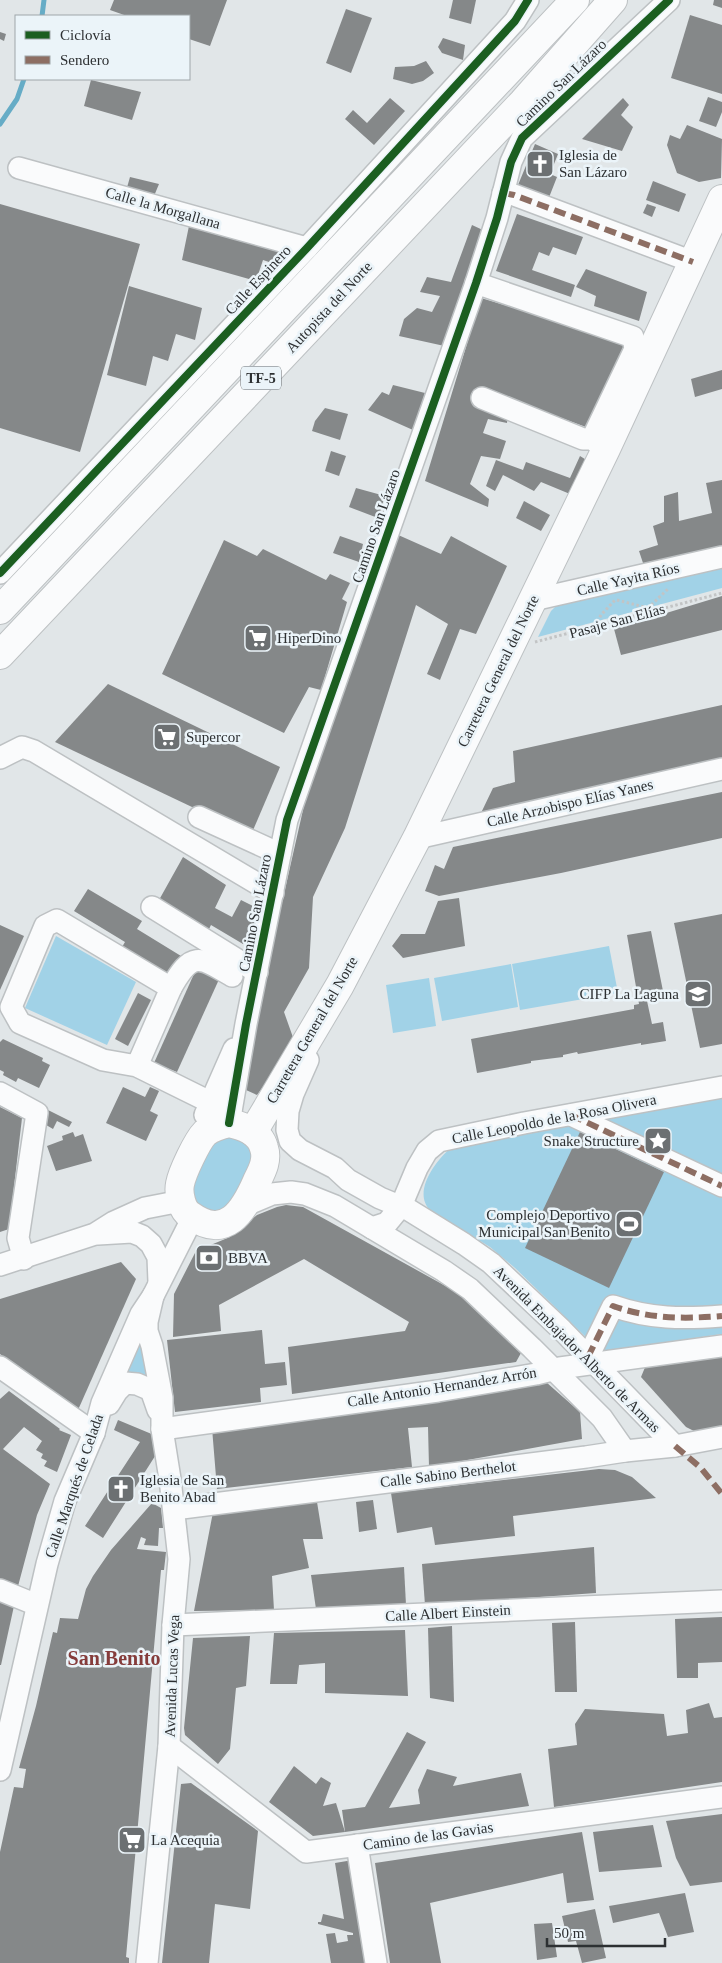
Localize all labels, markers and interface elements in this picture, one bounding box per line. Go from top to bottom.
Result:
legend [15,15,190,80]
text: Ciclovía [60,27,111,43]
street label: Camino San Lázaro [513,36,609,130]
text: Sendero [60,52,109,68]
place label: Iglesia de San Lázaro [559,147,627,180]
church icon: Iglesia de San Lázaro [525,149,555,179]
street label: Calle la Morgallana [104,184,223,232]
street label: Calle Espinero [222,242,294,318]
street label: Autopista del Norte [283,258,375,356]
road number: TF-5 [241,366,281,389]
street label: Camino San Lázaro [349,467,403,585]
street label: Calle Yayita Ríos [575,559,681,599]
street label: Carretera General del Norte [454,592,542,750]
street label: Pasaje San Elías [567,601,667,641]
supermarket icon: HiperDino [243,623,273,653]
place label: HiperDino [277,630,341,646]
supermarket icon: Supercor [152,722,182,752]
place label: Supercor [186,729,240,745]
street label: Calle Arzobispo Elías Yanes [485,776,655,830]
street label: Camino San Lázaro [236,853,274,973]
street label: Carretera General del Norte [263,953,361,1106]
school or university icon: CIFP La Laguna [683,979,713,1009]
place label: CIFP La Laguna [580,986,679,1002]
street label: Calle Leopoldo de la Rosa Olivera [450,1091,658,1147]
place icon: Snake Structure [643,1126,673,1156]
place label: Snake Structure [544,1133,639,1149]
place label: Complejo Deportivo Municipal San Benito [478,1207,610,1240]
sports icon: Complejo Deportivo Municipal San Benito [614,1209,644,1239]
bank icon: BBVA [194,1243,224,1273]
place label: BBVA [228,1250,268,1266]
street label: Avenida Embajador Alberto de Armas [490,1262,664,1436]
street label: Calle Antonio Hernandez Arrón [346,1364,538,1410]
street label: Calle Marqués de Celada [42,1412,106,1560]
street label: Calle Sabino Berthelot [379,1458,518,1490]
place label: Iglesia de San Benito Abad [140,1472,225,1505]
church icon: Iglesia de San Benito Abad [106,1474,136,1504]
street label: Calle Albert Einstein [385,1602,512,1624]
street label: Avenida Lucas Vega [162,1614,182,1738]
district label: San Benito [68,1647,160,1669]
street label: Camino de las Gavias [362,1819,494,1853]
supermarket icon: La Acequia [117,1825,147,1855]
place label: La Acequia [151,1832,220,1848]
scale bar [547,1916,664,1948]
text: 50 m [554,1925,585,1941]

